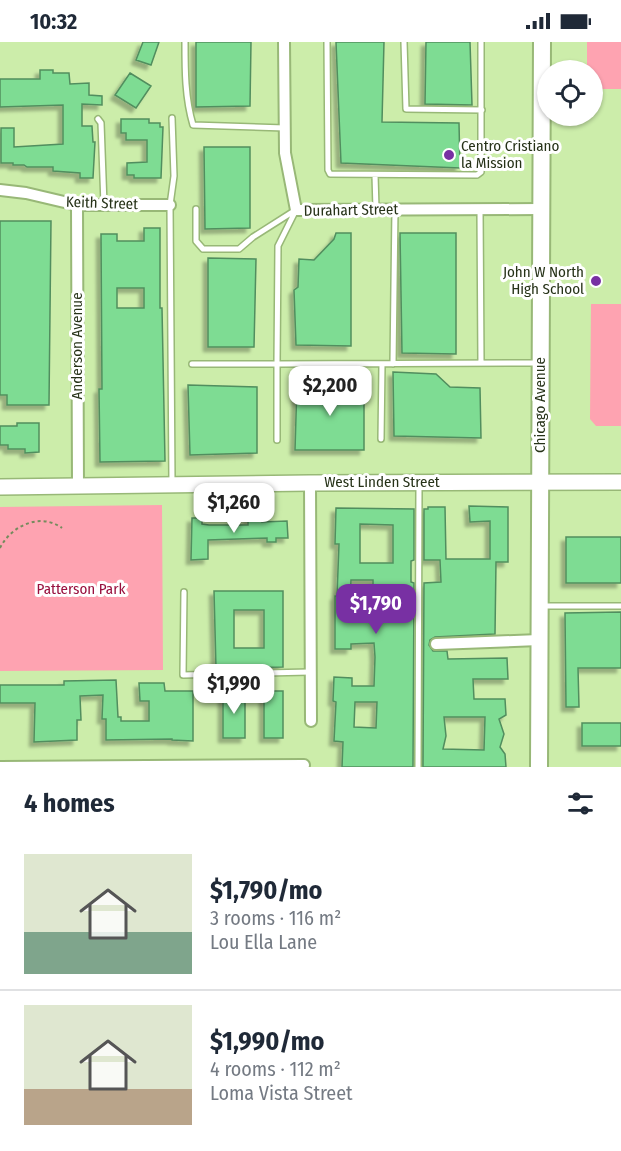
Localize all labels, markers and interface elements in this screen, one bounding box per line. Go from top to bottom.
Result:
text: 10:32 [30,8,77,35]
map controls [537,60,603,126]
button: locate [537,60,603,126]
place label: Centro Cristiano la Mission [461,137,560,172]
marker: Centro Cristiano la Mission [442,148,456,162]
street label: Keith Street [66,193,138,213]
street label: Durahart Street [304,200,398,220]
place label: John W North High School [503,263,584,298]
marker: John W North High School [589,274,603,288]
street label: Anderson Avenue [68,292,86,400]
street label: Chicago Avenue [531,357,549,453]
pin: $2,200 [281,366,379,417]
text: $2,200 [303,373,357,397]
street label: West Linden Street [324,473,440,491]
pin: $1,260 [185,483,283,534]
text: $1,260 [208,490,260,514]
park label: Patterson Park [37,580,125,598]
pin: $1,790 [327,584,425,635]
text: $1,790 [350,591,402,615]
pin: $1,990 [185,664,283,715]
text: $1,990 [207,671,261,695]
icon: filters [564,787,597,820]
text: 4 homes [24,788,115,819]
text: $1,790/mo [210,875,323,906]
icon: home [72,878,144,950]
text: 3 rooms · 116 m² [210,906,341,930]
text: Lou Ella Lane [210,930,317,954]
text: $1,990/mo [210,1026,325,1057]
icon: home [72,1029,144,1101]
text: 4 rooms · 112 m² [210,1057,341,1081]
text: Loma Vista Street [210,1081,353,1105]

